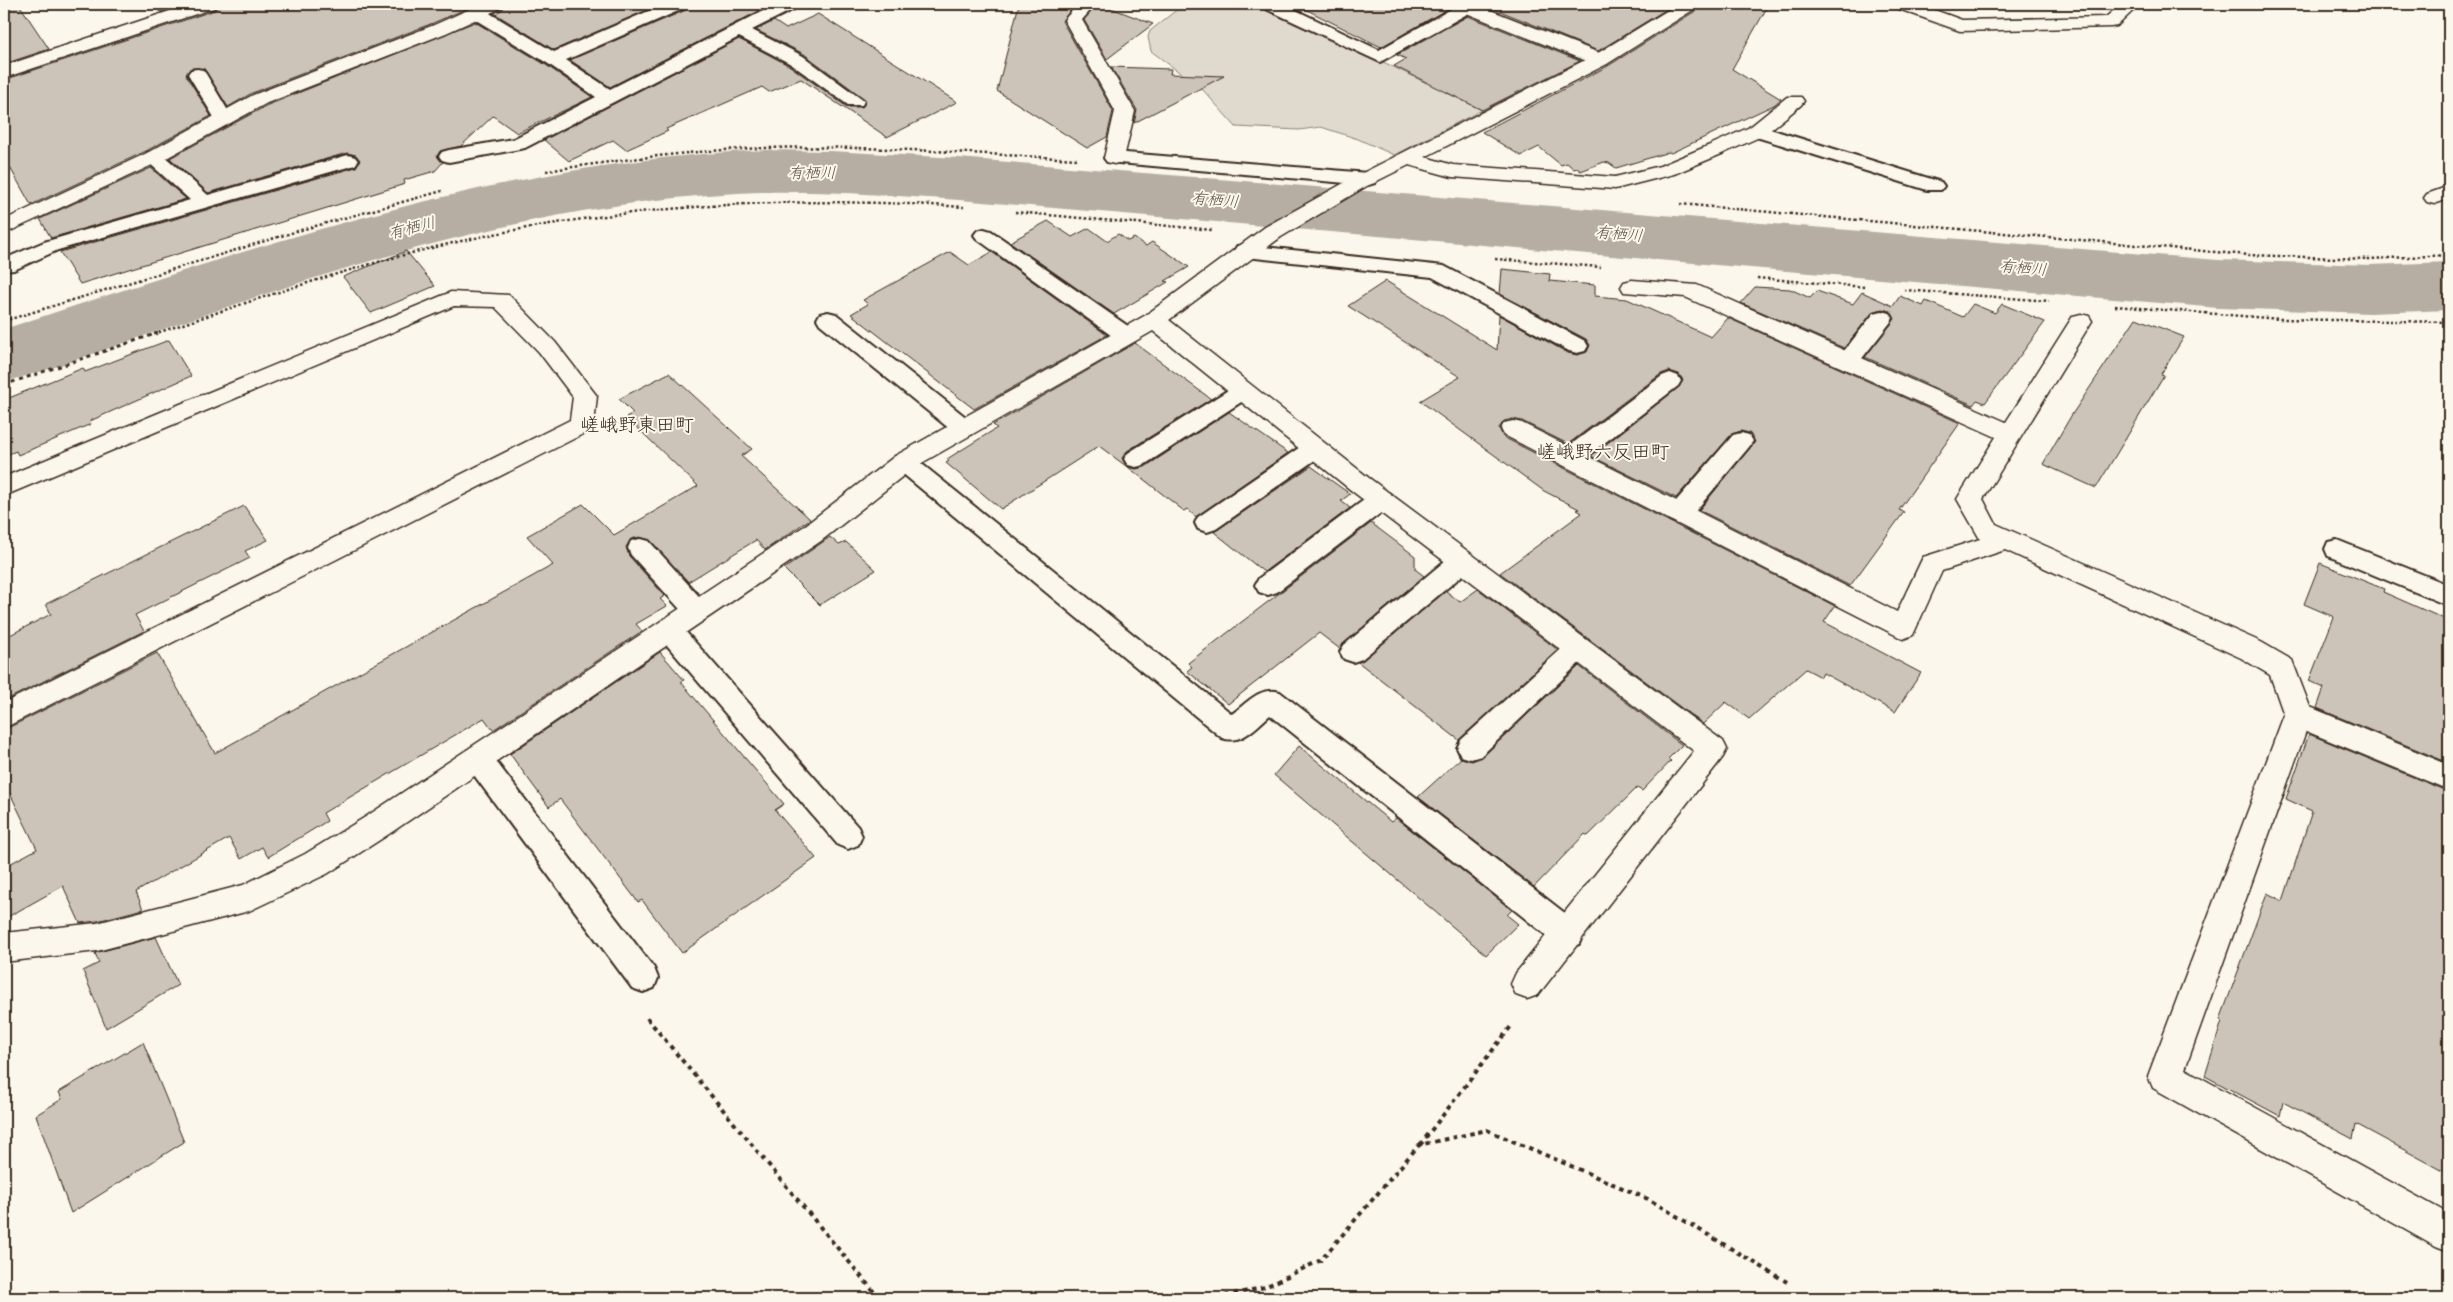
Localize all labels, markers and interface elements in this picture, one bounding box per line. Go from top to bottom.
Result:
water label: 有栖川 [788,162,836,184]
water label: 有栖川 [1190,187,1240,213]
water label: 有栖川 [386,212,438,244]
water label: 有栖川 [1594,221,1644,247]
water label: 有栖川 [1998,255,2048,281]
district label: 嵯峨野東田町 [580,412,694,439]
district label: 嵯峨野六反田町 [1536,439,1670,466]

